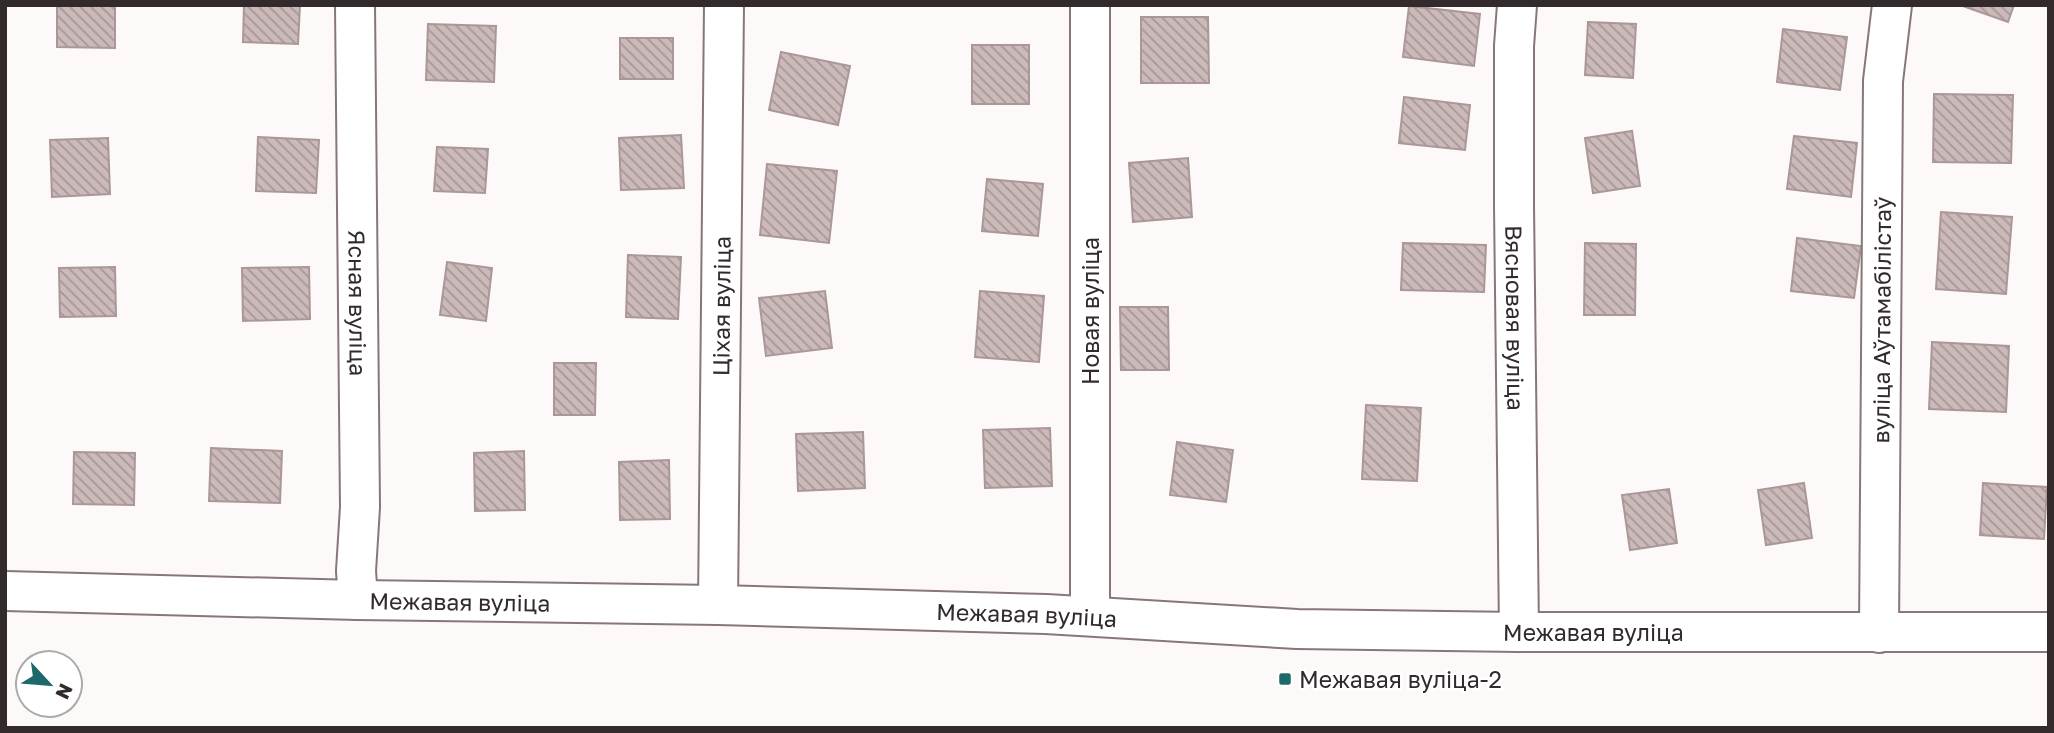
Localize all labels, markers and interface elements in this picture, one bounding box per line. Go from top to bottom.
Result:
street label: вуліца Аўтамабілістаў [1866,196,1896,444]
street label: Вясновая вуліца [1500,225,1530,411]
street label: Ясная вуліца [343,230,373,376]
street label: Ціхая вуліца [706,236,736,376]
street label: Новая вуліца [1076,237,1104,385]
street label: Межавая вуліца [369,586,550,617]
street label: Межавая вуліца [936,597,1118,632]
street label: Межавая вуліца [1503,618,1684,646]
north arrow [14,649,84,719]
place label: Межавая вуліца-2 [1299,665,1502,693]
marker: Межавая вуліца-2 [1277,671,1293,687]
text: N [51,680,78,703]

